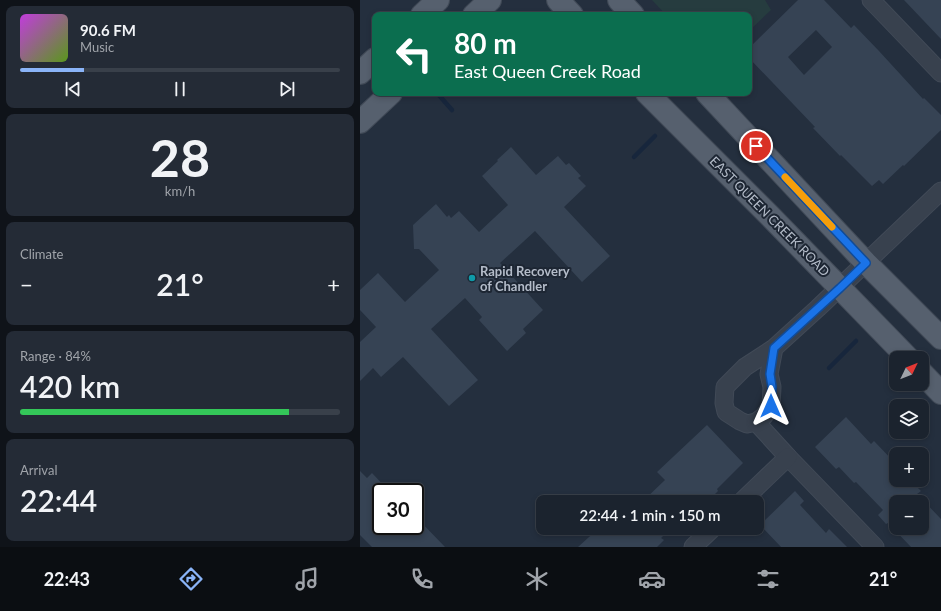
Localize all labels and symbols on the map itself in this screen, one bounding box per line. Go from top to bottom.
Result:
pin [739,129,773,163]
street label: EAST QUEEN CREEK ROAD [707,153,833,279]
place label: Rapid Recovery of Chandler [480,263,570,294]
marker: Rapid Recovery of Chandler [467,273,477,283]
north arrow [889,351,929,391]
position arrow [750,385,792,427]
speed limit sign: 30 [372,483,424,535]

